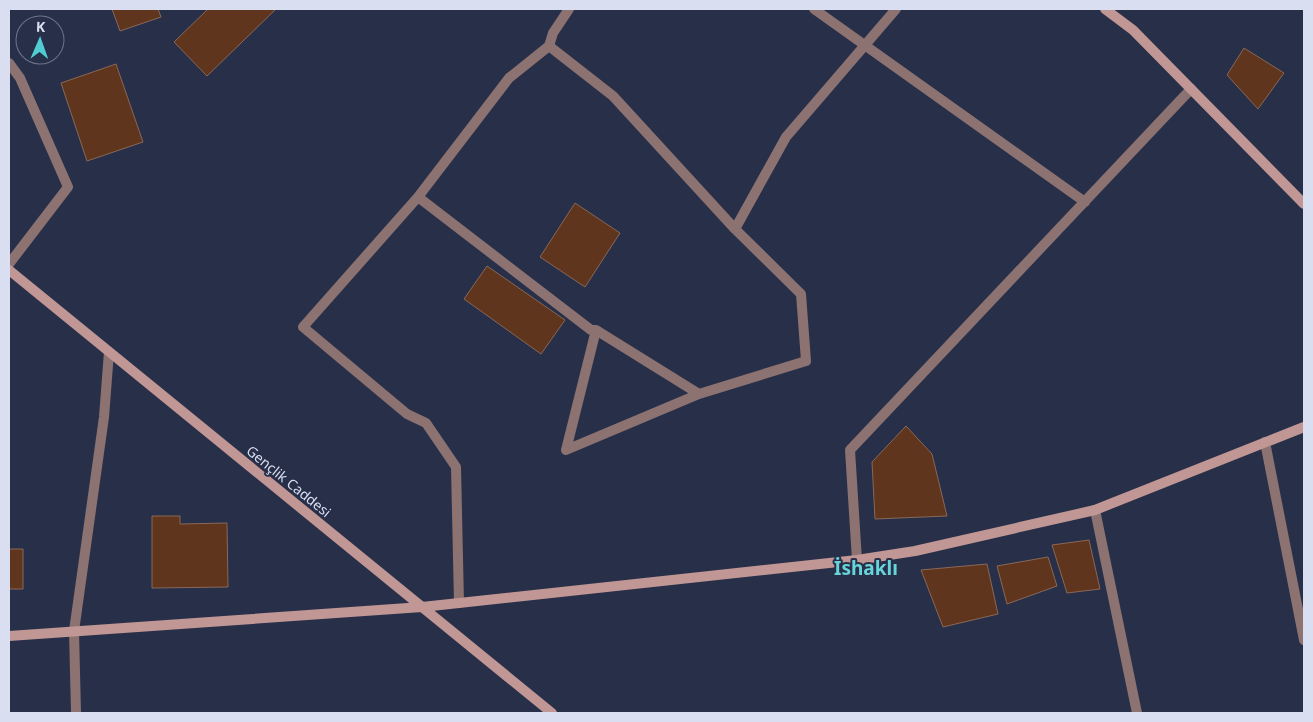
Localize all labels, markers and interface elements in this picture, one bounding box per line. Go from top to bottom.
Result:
north arrow [15,15,65,65]
text: K [35,17,46,36]
street label: Gençlik Caddesi [243,441,335,521]
district label: İshaklı [834,555,898,581]

